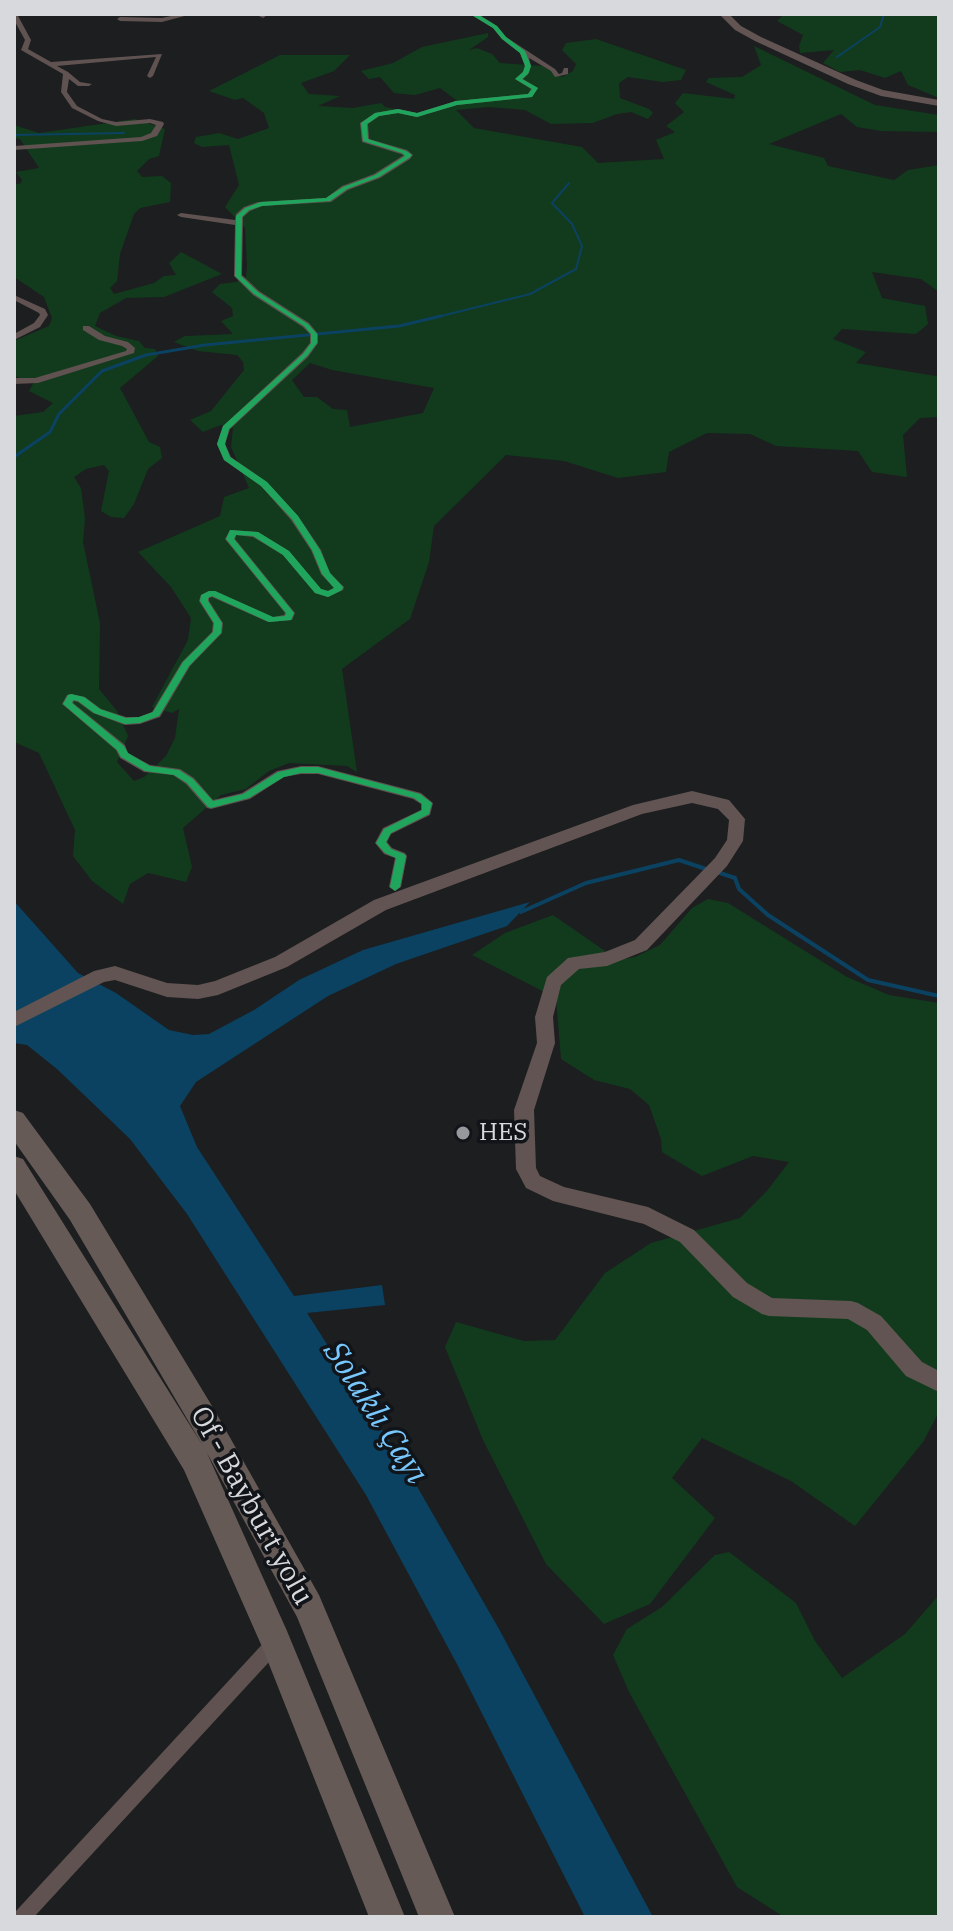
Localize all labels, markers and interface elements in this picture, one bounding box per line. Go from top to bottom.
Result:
place label: HES [479,1119,527,1147]
marker: HES [454,1124,472,1142]
water label: Solaklı Çayı [315,1334,435,1492]
street label: Of - Bayburt yolu [183,1401,319,1611]

